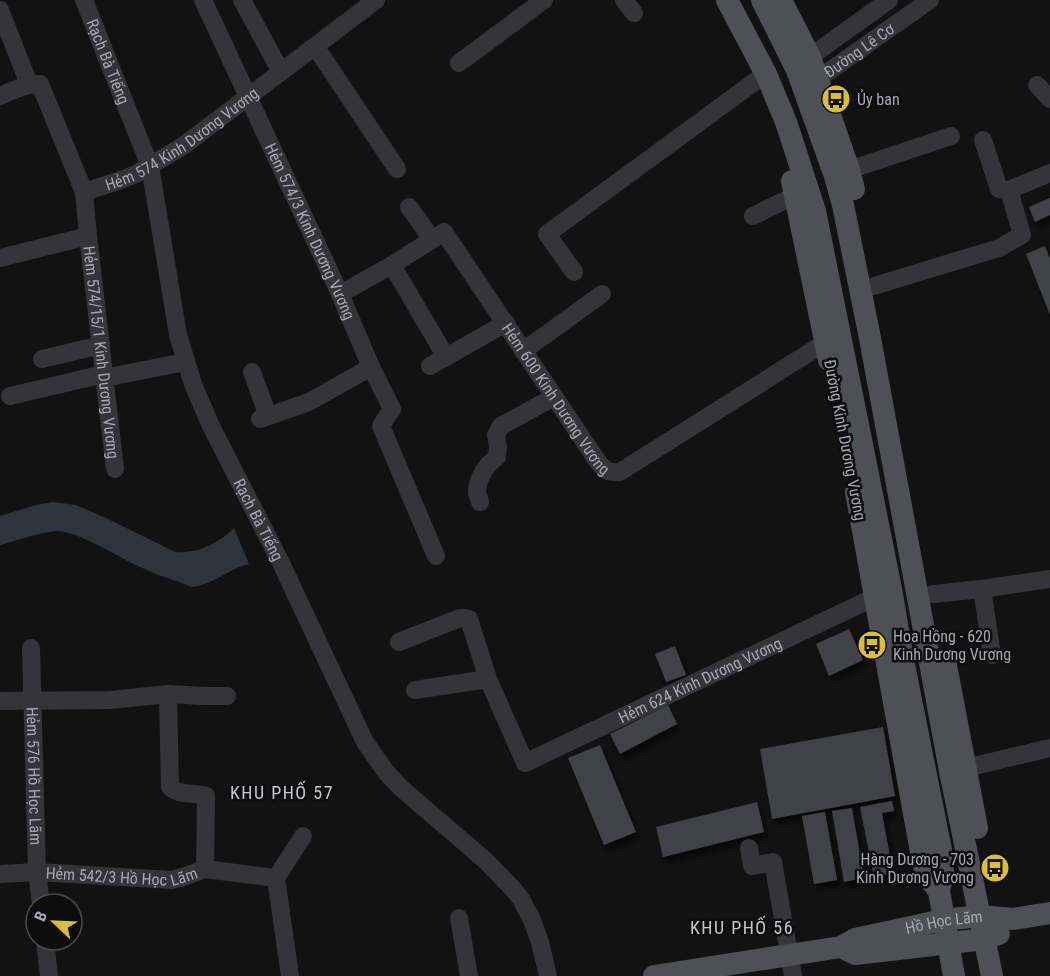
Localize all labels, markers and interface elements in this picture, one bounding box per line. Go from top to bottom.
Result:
street label: Rạch Bà Tiếng [83,16,134,107]
street label: Đường Lê Cơ [820,18,898,81]
street label: Hẻm 574 Kinh Dương Vương [103,83,262,194]
bus stop icon: Ủy ban [820,83,852,115]
place label: Ủy ban [857,89,900,109]
street label: Hẻm 574/3 Kinh Dương Vương [261,140,359,322]
street label: Hẻm 574/15/1 Kinh Dương Vương [80,245,123,460]
street label: Hẻm 600 Kinh Dương Vương [498,319,614,479]
street label: Đường Kinh Dương Vương [820,358,870,522]
street label: Rạch Bà Tiếng [230,475,288,564]
place label: Hoa Hồng - 620 Kinh Dương Vương [893,627,1011,664]
bus stop icon: Hoa Hồng - 620 Kinh Dương Vương [856,629,888,661]
street label: Hẻm 624 Kinh Dương Vương [615,633,785,727]
street label: Hẻm 576 Hồ Học Lãm [23,706,46,845]
district label: KHU PHỐ 57 [230,780,334,803]
place label: Hàng Dương - 703 Kinh Dương Vương [856,850,974,887]
bus stop icon: Hàng Dương - 703 Kinh Dương Vương [979,852,1011,884]
street label: Hẻm 542/3 Hồ Học Lãm [45,863,200,890]
north arrow [24,892,84,952]
street label: Hồ Học Lãm [903,906,983,937]
text: B [30,908,51,924]
district label: KHU PHỐ 56 [690,915,794,938]

